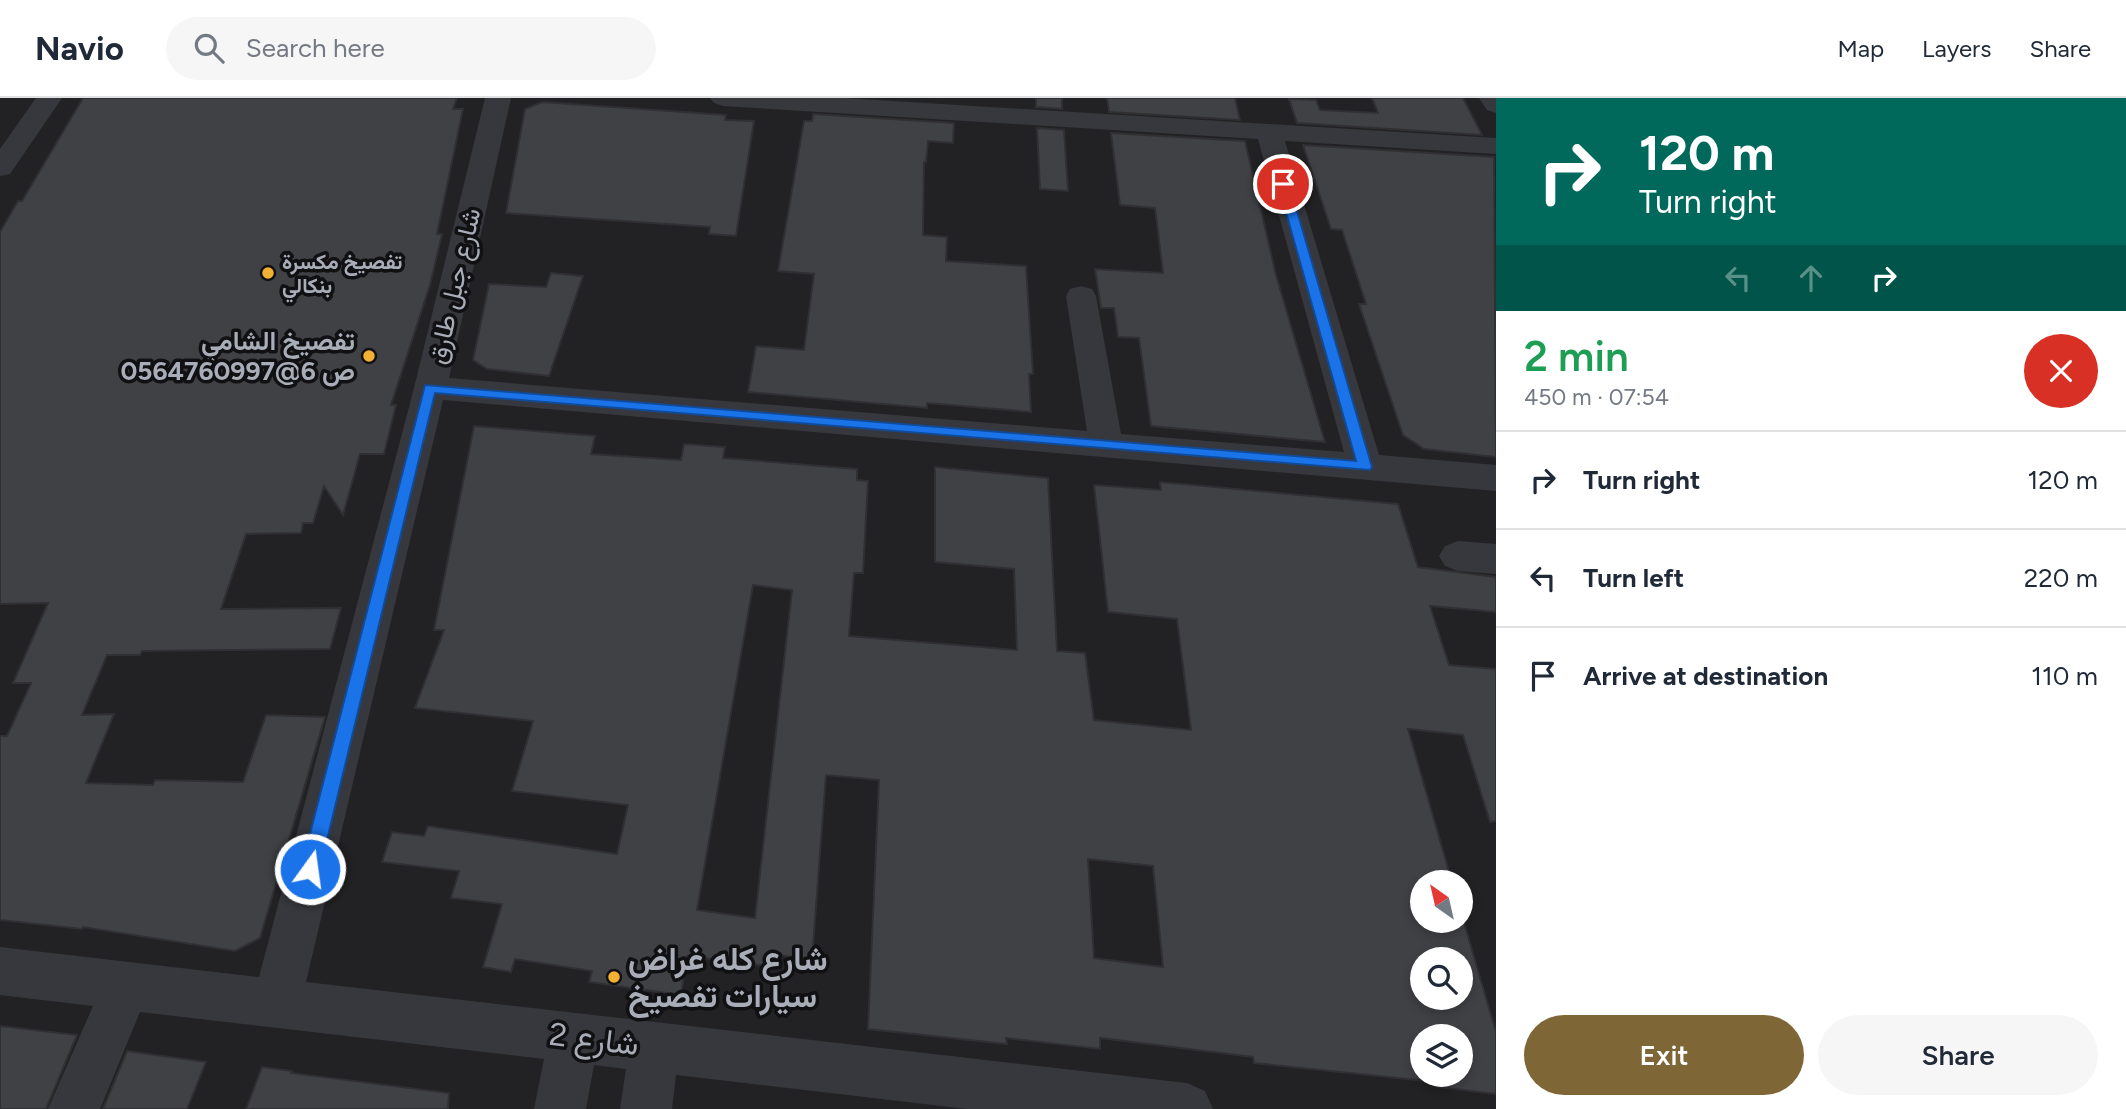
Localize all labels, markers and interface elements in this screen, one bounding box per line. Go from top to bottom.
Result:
search box [166,17,656,80]
text: Navio [35,29,124,68]
icon: search [190,29,228,67]
text: Search here [246,32,385,64]
text: Map [1837,34,1884,63]
text: Layers [1922,34,1991,63]
text: Share [2029,34,2091,63]
text: 120 m [1639,123,1774,182]
icon: right [1524,126,1615,217]
pin [1253,154,1313,214]
icon: arrive [1264,165,1302,203]
text: Turn right [1639,183,1777,221]
street label: شارع جبل طارق [421,205,489,367]
place label: تفصيخ مكسرة بنكالي [282,249,403,303]
icon: left [1719,259,1757,297]
icon: ahead [1792,259,1830,297]
icon: right [1865,259,1903,297]
marker: تفصيخ مكسرة بنكالي [260,265,276,281]
place label: تفصيخ الشامي ص 6@0564760997 [120,325,355,387]
text: 2 min [1524,331,1629,382]
button: close [2024,334,2098,408]
marker: تفصيخ الشامي ص 6@0564760997 [361,348,377,364]
text: 450 m · 07:54 [1524,383,1669,411]
icon: right [1524,461,1562,499]
text: Turn right [1583,464,1700,496]
text: 120 m [2028,464,2098,496]
icon: left [1524,559,1562,597]
text: Turn left [1583,562,1684,594]
text: 220 m [2024,562,2098,594]
icon: arrive [1524,657,1562,695]
text: Arrive at destination [1583,660,1828,692]
text: 110 m [2031,660,2098,692]
position arrow [273,832,347,906]
north arrow [1410,870,1474,933]
map controls [1410,870,1473,1087]
place label: شارع كله غراض سيارات تفصيخ [628,940,828,1018]
button: search [1410,947,1473,1010]
marker: شارع كله غراض سيارات تفصيخ [606,969,622,985]
street label: شارع 2 [547,1015,641,1066]
button: Exit [1524,1015,1804,1095]
button: Share [1818,1015,2098,1095]
button: layers [1410,1024,1473,1087]

